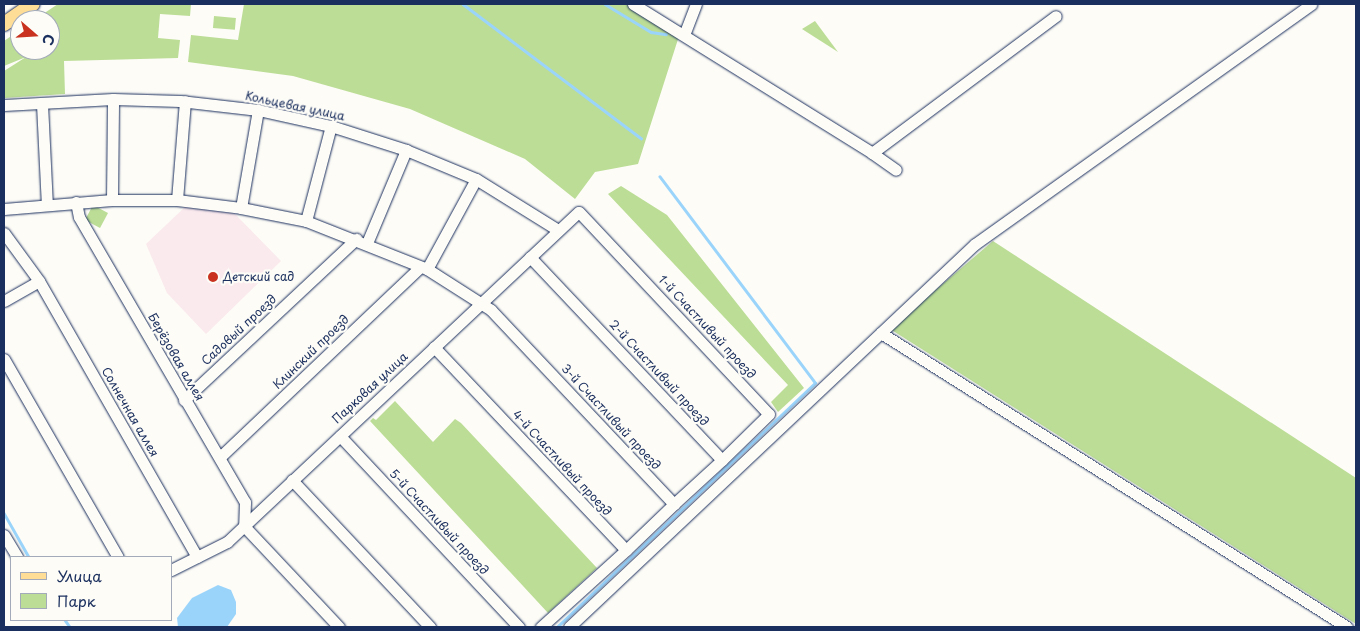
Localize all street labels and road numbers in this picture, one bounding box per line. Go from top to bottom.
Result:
street label: Кольцевая улица [244,88,346,124]
street label: 1-й Счастливый проезд [655,272,759,382]
street label: Садовый проезд [199,292,279,368]
street label: Берёзовая аллея [145,311,207,403]
street label: Клинский проезд [270,312,352,392]
street label: 2-й Счастливый проезд [606,317,712,429]
street label: Парковая улица [329,349,411,427]
street label: 3-й Счастливый проезд [558,361,664,473]
street label: Солнечная аллея [98,365,162,459]
street label: 4-й Счастливый проезд [509,407,615,519]
street label: 5-й Счастливый проезд [386,466,492,578]

